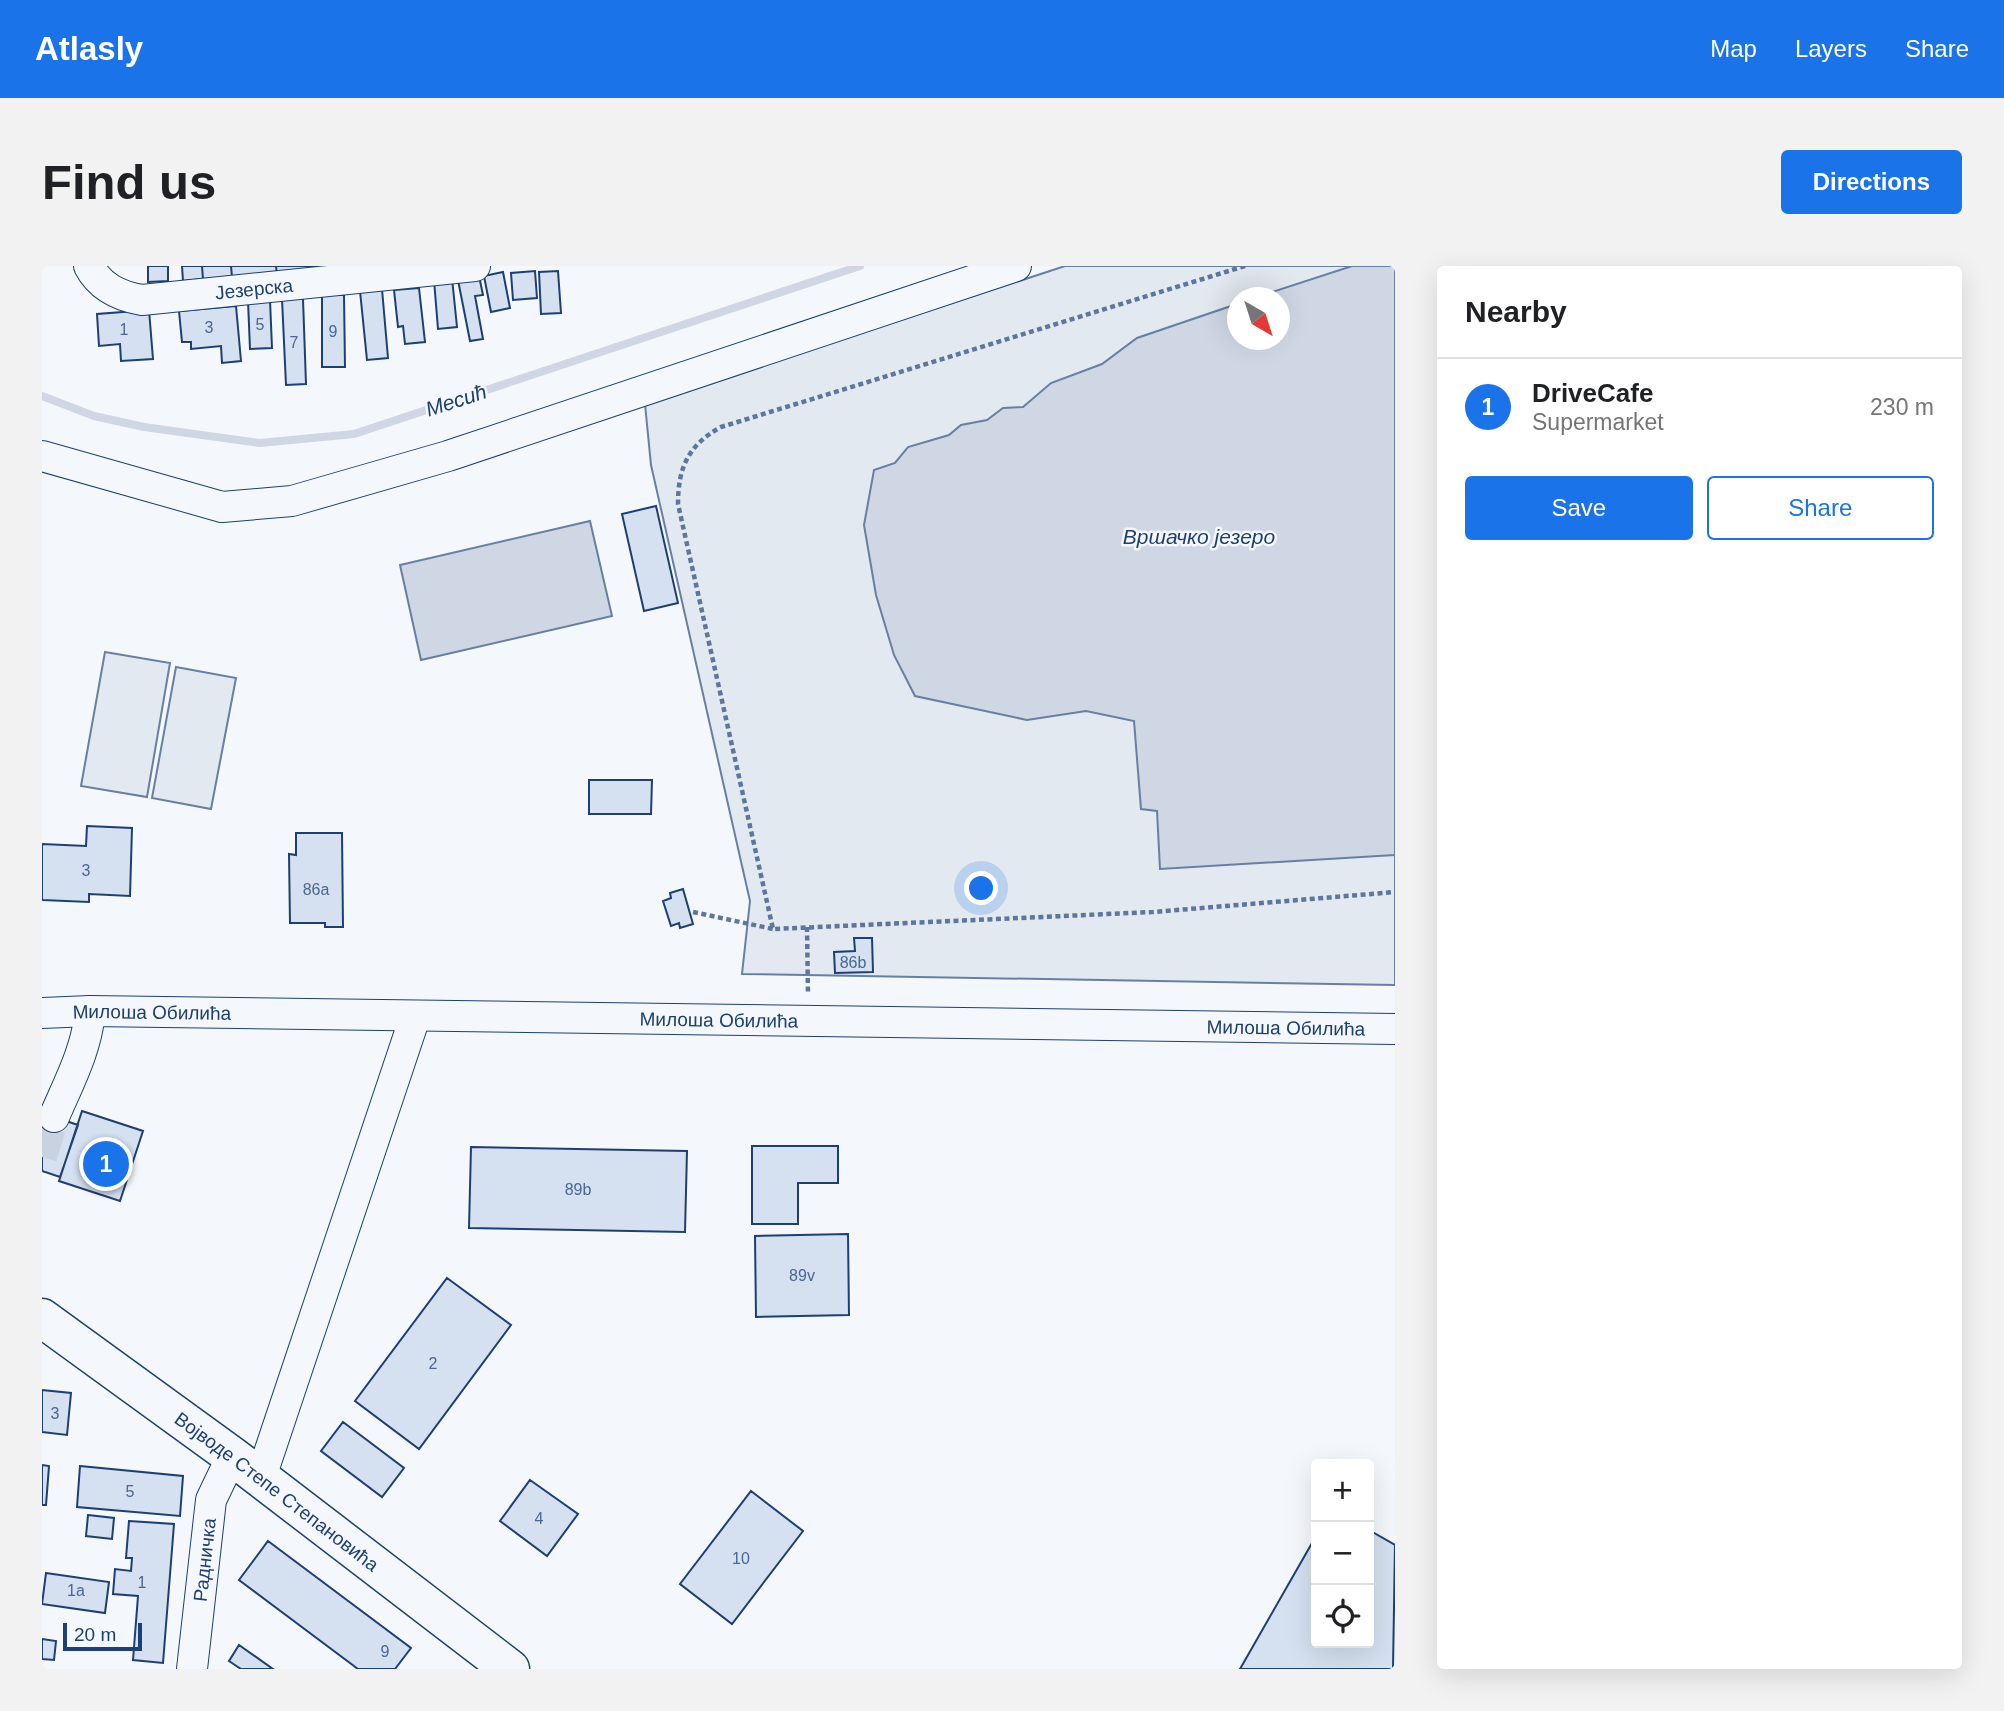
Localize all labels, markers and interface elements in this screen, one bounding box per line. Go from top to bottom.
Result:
text: Atlasly [35,30,143,67]
text: Map [1710,35,1757,62]
text: Layers [1795,35,1867,62]
text: Share [1905,35,1969,62]
button: Directions [1781,150,1962,214]
text: Find us [42,155,216,209]
street label: Језерска [214,274,294,303]
north arrow [1227,287,1290,350]
text: Nearby [1465,295,1567,328]
house number: 5 [256,316,265,333]
house number: 3 [205,319,214,336]
house number: 1 [120,321,129,338]
house number: 9 [329,323,338,340]
house number: 7 [290,334,299,351]
text: DriveCafe [1532,378,1653,408]
water label: Месић [423,379,489,421]
text: 1 [1482,394,1494,420]
text: 230 m [1870,394,1934,420]
text: Supermarket [1532,409,1664,435]
button: Save [1465,476,1693,540]
button: Share [1707,476,1934,540]
water label: Вршачко језеро [1123,525,1275,548]
house number: 3 [82,862,91,879]
your location [964,871,998,905]
house number: 86a [303,881,329,898]
house number: 86b [840,954,866,971]
street label: Милоша Обилића [72,1000,232,1023]
street label: Милоша Обилића [639,1008,799,1031]
street label: Милоша Обилића [1206,1016,1366,1039]
pin: 1 [83,1138,129,1190]
house number: 89b [565,1181,591,1198]
house number: 89v [789,1267,815,1284]
house number: 2 [429,1355,438,1372]
house number: 3 [51,1405,60,1422]
street label: Војводе Степе Степановића [171,1408,383,1575]
map controls [1311,1459,1374,1648]
button: + [1311,1459,1374,1522]
house number: 5 [126,1483,135,1500]
house number: 4 [535,1510,544,1527]
street label: Радничка [189,1516,219,1603]
button: − [1311,1522,1374,1585]
house number: 10 [732,1550,750,1567]
house number: 1 [138,1574,147,1591]
house number: 1a [67,1582,85,1599]
button: locate [1311,1585,1374,1648]
scale bar [63,1620,142,1652]
text: 20 m [74,1624,116,1645]
house number: 9 [381,1643,390,1660]

